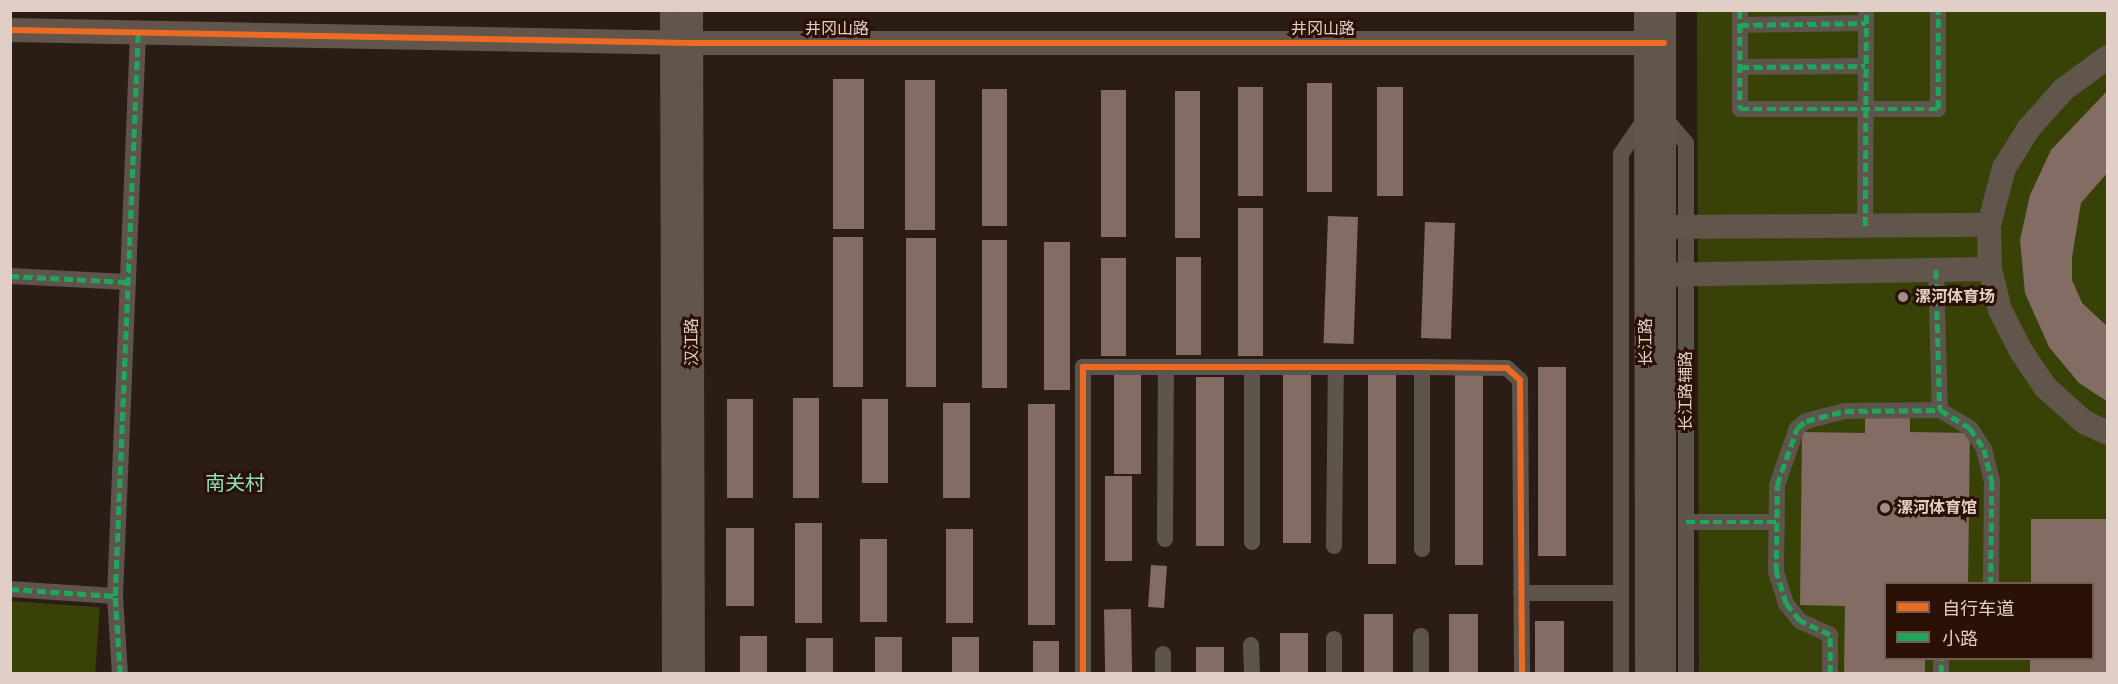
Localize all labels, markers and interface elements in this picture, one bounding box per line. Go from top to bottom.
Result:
street label: 井冈山路 [805,19,869,39]
street label: 井冈山路 [1291,19,1355,39]
place label: 漯河体育场 [1915,287,1995,307]
marker: 漯河体育场 [1896,290,1910,304]
street label: 汉江路 [682,318,702,366]
street label: 长江路 [1636,318,1656,366]
street label: 长江路辅路 [1676,351,1696,431]
district label: 南关村 [205,471,265,495]
place label: 漯河体育馆 [1897,498,1977,518]
marker: 漯河体育馆 [1878,501,1892,515]
legend [1884,582,2094,660]
text: 自行车道 [1942,599,2014,619]
text: 小路 [1942,629,1978,649]

